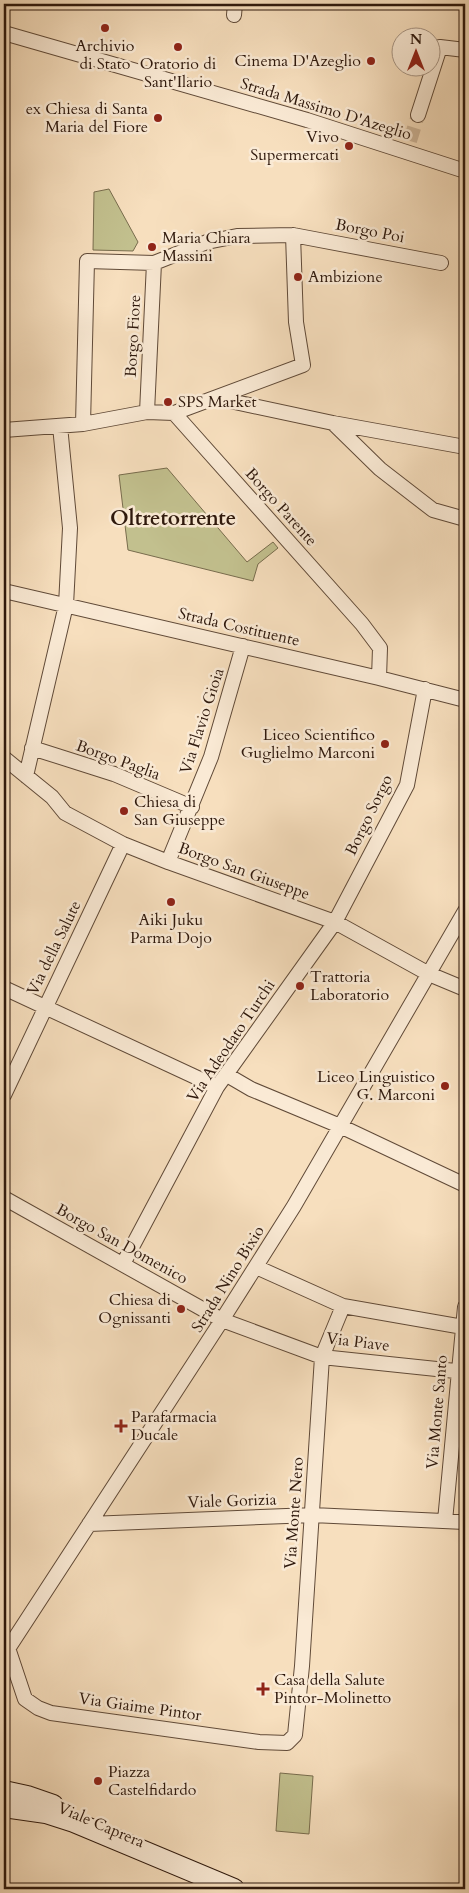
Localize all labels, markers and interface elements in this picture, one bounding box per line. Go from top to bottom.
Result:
marker: Archivio di Stato [99,22,111,34]
north arrow [392,28,442,78]
text: N [410,30,422,49]
place label: Archivio di Stato [75,35,135,75]
marker: Oratorio di Sant'Ilario [172,41,184,53]
place label: Cinema D'Azeglio [235,50,361,72]
place label: Oratorio di Sant'Ilario [140,53,217,93]
marker: Cinema D'Azeglio [365,55,377,67]
street label: Strada Massimo D'Azeglio [238,72,415,146]
place label: ex Chiesa di Santa Maria del Fiore [26,98,148,138]
marker: ex Chiesa di Santa Maria del Fiore [152,112,164,124]
place label: Vivo Supermercati [250,126,340,166]
marker: Vivo Supermercati [343,140,355,152]
street label: Borgo Poi [334,214,407,249]
place label: Maria Chiara Massini [162,227,251,267]
marker: Maria Chiara Massini [146,241,158,253]
place label: Ambizione [308,266,383,288]
marker: Ambizione [292,271,304,283]
street label: Borgo Fiore [120,294,146,378]
place label: SPS Market [178,391,257,413]
marker: SPS Market [162,396,174,408]
street label: Borgo Parente [240,463,322,551]
district label: Oltretorrente [110,504,236,533]
street label: Strada Costituente [176,602,302,652]
street label: Via Flavio Gioia [174,665,230,777]
place label: Liceo Scientifico Guglielmo Marconi [241,724,376,764]
street label: Borgo Paglia [73,735,163,785]
marker: Liceo Scientifico Guglielmo Marconi [379,738,391,750]
street label: Borgo Sorgo [340,771,398,859]
place label: Chiesa di San Giuseppe [134,791,225,831]
marker: Chiesa di San Giuseppe [118,805,130,817]
street label: Borgo San Giuseppe [175,837,313,905]
marker: Aiki Juku Parma Dojo [165,896,177,908]
street label: Via della Salute [22,897,86,999]
place label: Aiki Juku Parma Dojo [130,909,212,949]
place label: Trattoria Laboratorio [310,966,390,1006]
street label: Via Adeodato Turchi [182,975,281,1107]
marker: Trattoria Laboratorio [294,980,306,992]
place label: Liceo Linguistico G. Marconi [317,1066,435,1106]
marker: Liceo Linguistico G. Marconi [439,1080,451,1092]
street label: Borgo San Domenico [52,1199,192,1290]
street label: Strada Nino Bixio [186,1221,270,1337]
place label: Chiesa di Ognissanti [98,1289,172,1329]
marker: Chiesa di Ognissanti [175,1303,187,1315]
street label: Via Piave [325,1327,391,1357]
street label: Via Monte Santo [421,1354,453,1470]
place label: Parafarmacia Ducale [131,1406,217,1446]
marker: Parafarmacia Ducale [115,1420,127,1432]
street label: Via Monte Nero [279,1456,309,1570]
street label: Viale Gorizia [187,1488,277,1514]
place label: Casa della Salute Pintor-Molinetto [274,1669,391,1709]
marker: Casa della Salute Pintor-Molinetto [256,1682,270,1696]
street label: Via Giaime Pintor [77,1687,203,1727]
place label: Piazza Castelfidardo [108,1761,197,1801]
marker: Piazza Castelfidardo [92,1775,104,1787]
street label: Viale Caprera [54,1797,148,1853]

